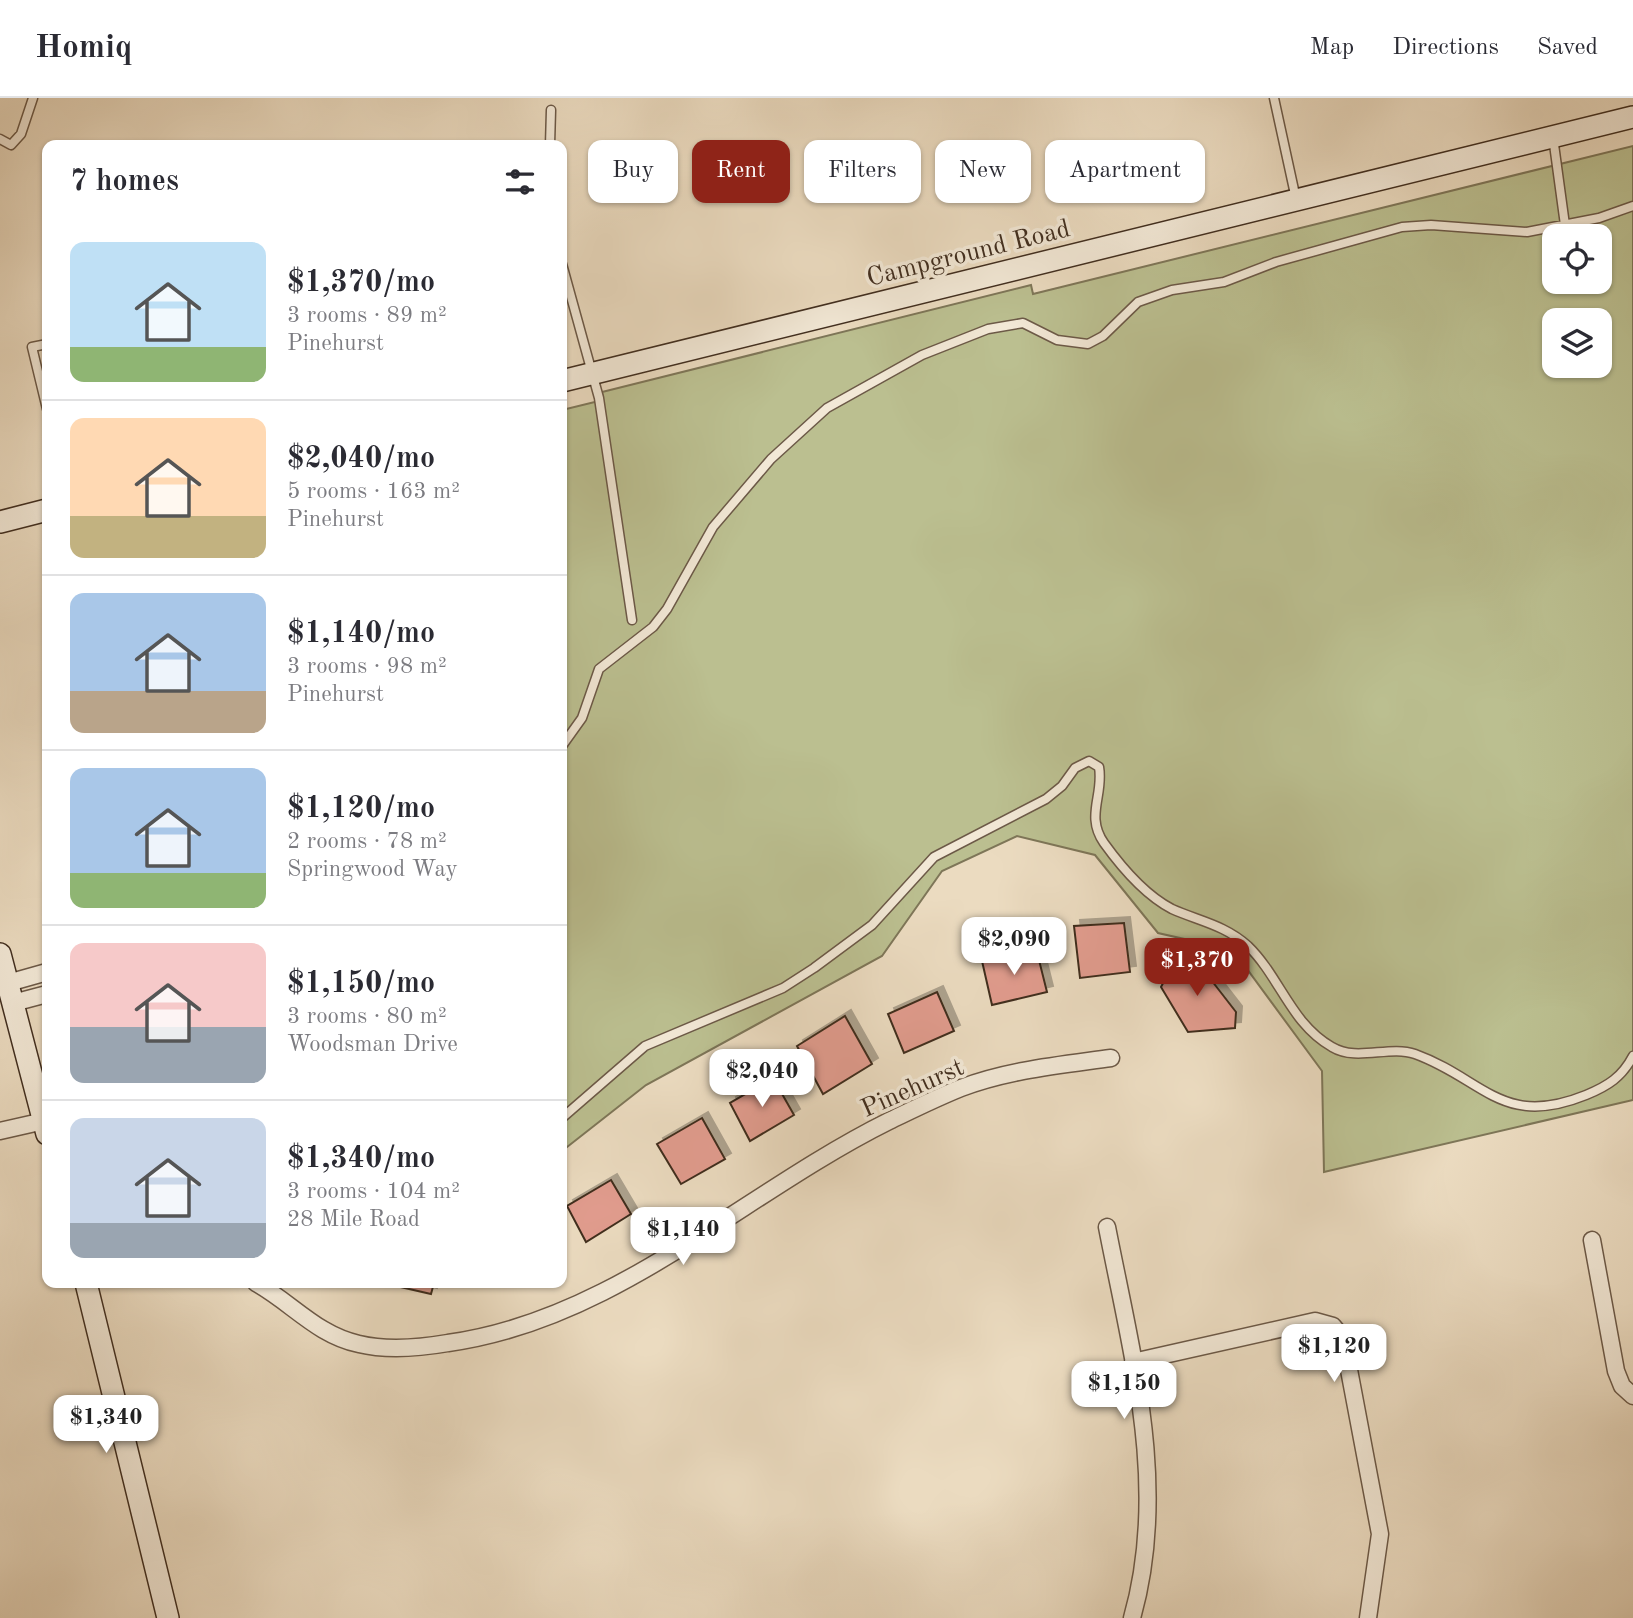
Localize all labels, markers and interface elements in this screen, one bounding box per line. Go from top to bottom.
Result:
text: Homiq [35,32,132,65]
text: Map [1310,36,1354,60]
text: Directions [1392,36,1499,60]
text: Saved [1537,36,1598,60]
chip: Buy [588,140,678,203]
chip: Rent [692,140,790,203]
chip: Filters [804,140,921,203]
chip: New [935,140,1031,203]
chip: Apartment [1045,140,1205,203]
icon: filters [501,163,539,201]
text: 7 homes [70,167,179,197]
street label: Campground Road [864,216,1073,292]
map controls [1542,224,1612,378]
button: locate [1542,224,1612,294]
text: $1,370/mo [287,268,435,298]
icon: home [126,270,210,354]
text: 3 rooms · 89 m² [287,304,447,327]
button: layers [1542,308,1612,378]
text: Pinehurst [287,332,384,355]
text: $2,040/mo [287,444,435,474]
icon: home [126,446,210,530]
text: 5 rooms · 163 m² [287,480,460,503]
text: Pinehurst [287,508,384,531]
text: $1,140/mo [287,619,435,649]
icon: home [126,621,210,705]
text: 3 rooms · 98 m² [287,655,447,678]
text: Pinehurst [287,683,384,706]
text: $1,120/mo [287,794,435,824]
icon: home [126,796,210,880]
text: 2 rooms · 78 m² [287,830,447,853]
text: Springwood Way [287,858,458,881]
pin: $2,090 [957,918,1071,977]
text: $2,090 [977,928,1051,951]
pin: $1,370 [1140,939,1254,998]
text: $1,370 [1160,949,1234,972]
text: $1,150/mo [287,969,435,999]
icon: home [126,971,210,1055]
text: 3 rooms · 80 m² [287,1005,447,1028]
text: Woodsman Drive [287,1033,458,1056]
pin: $2,040 [705,1049,819,1109]
street label: Pinehurst [857,1055,968,1123]
text: $2,040 [725,1060,799,1083]
text: $1,340/mo [287,1144,435,1174]
icon: home [126,1146,210,1230]
text: 3 rooms · 104 m² [287,1180,460,1203]
text: 28 Mile Road [287,1208,420,1231]
pin: $1,140 [626,1208,740,1267]
text: $1,140 [646,1218,720,1241]
pin: $1,120 [1277,1324,1391,1384]
text: $1,120 [1297,1335,1371,1358]
pin: $1,150 [1067,1362,1181,1421]
text: $1,150 [1087,1372,1161,1395]
pin: $1,340 [49,1396,163,1455]
text: $1,340 [69,1406,143,1429]

